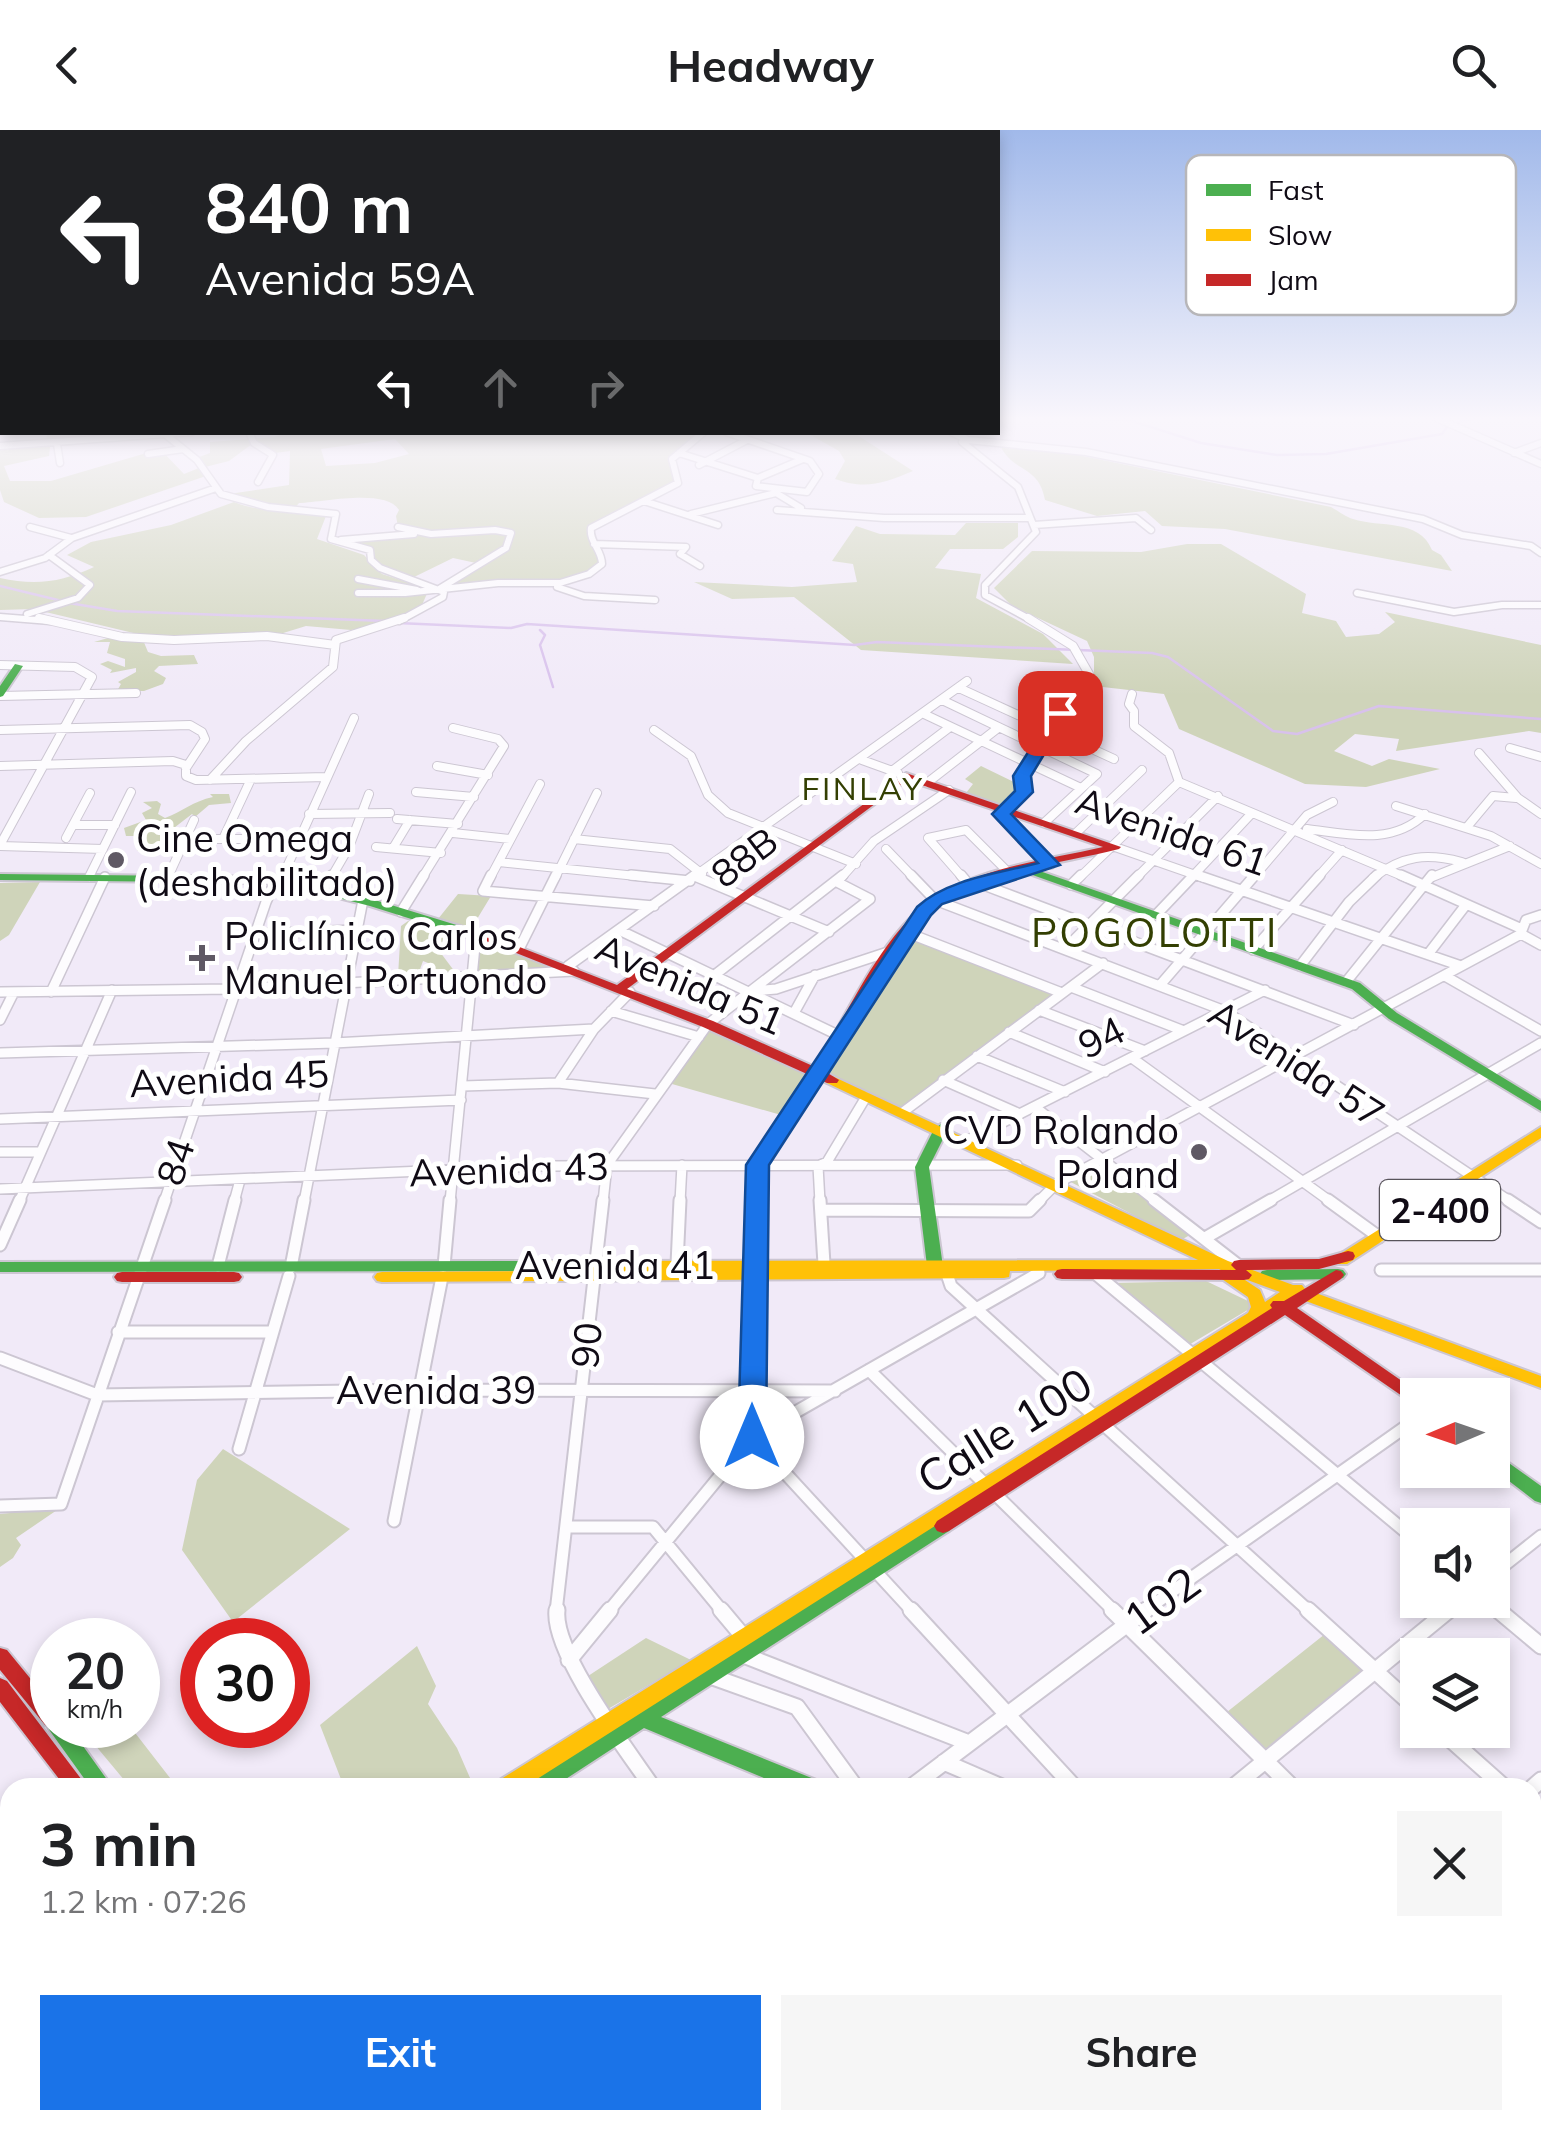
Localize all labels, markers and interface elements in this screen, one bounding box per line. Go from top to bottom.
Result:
text: Headway [667,37,874,93]
icon: back [40,38,95,93]
icon: search [1446,38,1501,93]
legend [1186,155,1516,315]
text: 840 m [205,163,413,251]
icon: left [40,170,170,300]
text: Fast [1268,172,1324,207]
text: Slow [1268,217,1332,252]
text: Avenida 59A [205,250,475,306]
text: Jam [1268,262,1319,297]
icon: left [368,360,423,415]
icon: ahead [473,360,528,415]
icon: right [578,360,633,415]
pin [1018,671,1103,756]
icon: arrive [1033,686,1088,741]
district label: FINLAY [802,768,924,808]
street label: Avenida 61 [1070,776,1274,886]
place label: Cine Omega (deshabilitado) [136,814,397,906]
street label: 88B [701,816,787,898]
marker: Cine Omega (deshabilitado) [105,849,127,871]
district label: POGOLOTTI [1031,907,1279,957]
place label: Policlínico Carlos Manuel Portuondo [224,912,547,1004]
street label: Avenida 51 [589,923,791,1045]
marker: Policlínico Carlos Manuel Portuondo [189,945,215,971]
street label: Avenida 57 [1200,988,1394,1138]
street label: 94 [1070,1005,1132,1069]
street label: Avenida 45 [128,1049,330,1107]
place label: CVD Rolando Poland [943,1106,1179,1198]
street label: 84 [145,1133,205,1191]
marker: CVD Rolando Poland [1188,1141,1210,1163]
street label: Avenida 43 [408,1142,610,1196]
road number: 2-400 [1380,1180,1500,1240]
street label: Avenida 41 [515,1241,715,1289]
street label: 90 [560,1320,612,1370]
street label: Calle 100 [906,1354,1102,1506]
street label: Avenida 39 [336,1366,536,1414]
north arrow [1400,1378,1510,1488]
map controls [1400,1378,1510,1748]
position arrow [700,1385,804,1489]
button: sound [1400,1508,1510,1618]
street label: 102 [1112,1554,1210,1646]
speed limit sign: 30 [180,1618,310,1748]
button: layers [1400,1638,1510,1748]
text: 20 [65,1639,125,1702]
text: km/h [67,1693,123,1724]
text: 3 min [40,1806,198,1881]
button: close [1397,1811,1502,1916]
text: 1.2 km · 07:26 [40,1881,247,1921]
button: Exit [40,1995,761,2110]
button: Share [781,1995,1502,2110]

